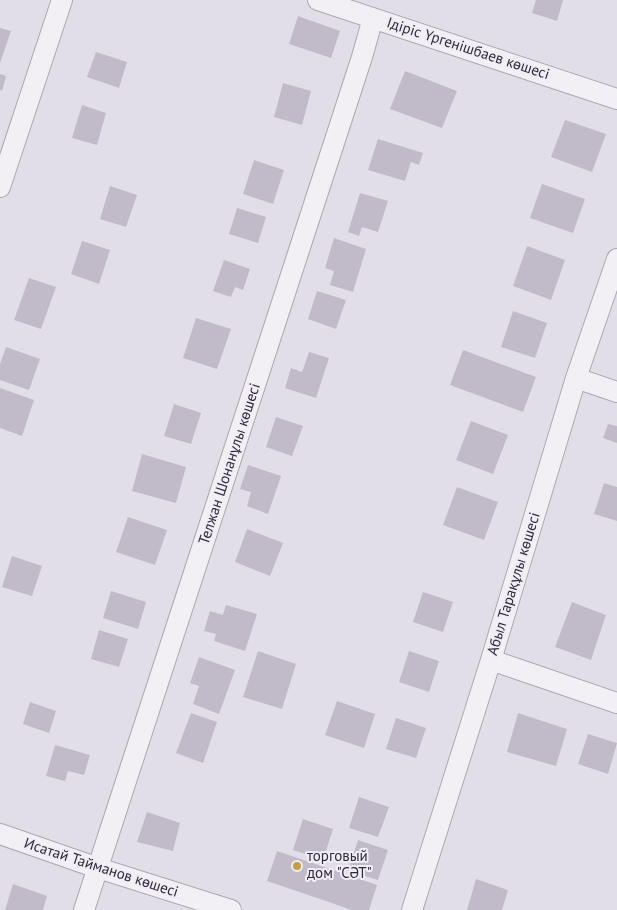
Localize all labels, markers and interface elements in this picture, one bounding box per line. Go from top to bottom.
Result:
street label: Ідіріс Үргенішбаев көшесі [384,14,552,84]
street label: Телжан Шонанұлы көшесі [195,381,265,547]
street label: Абыл Тарақұлы көшесі [484,510,544,658]
street label: Исатай Тайманов көшесі [21,835,181,901]
place label: торговый дом "СӘТ" [307,848,372,883]
marker: торговый дом "СӘТ" [291,860,303,872]

